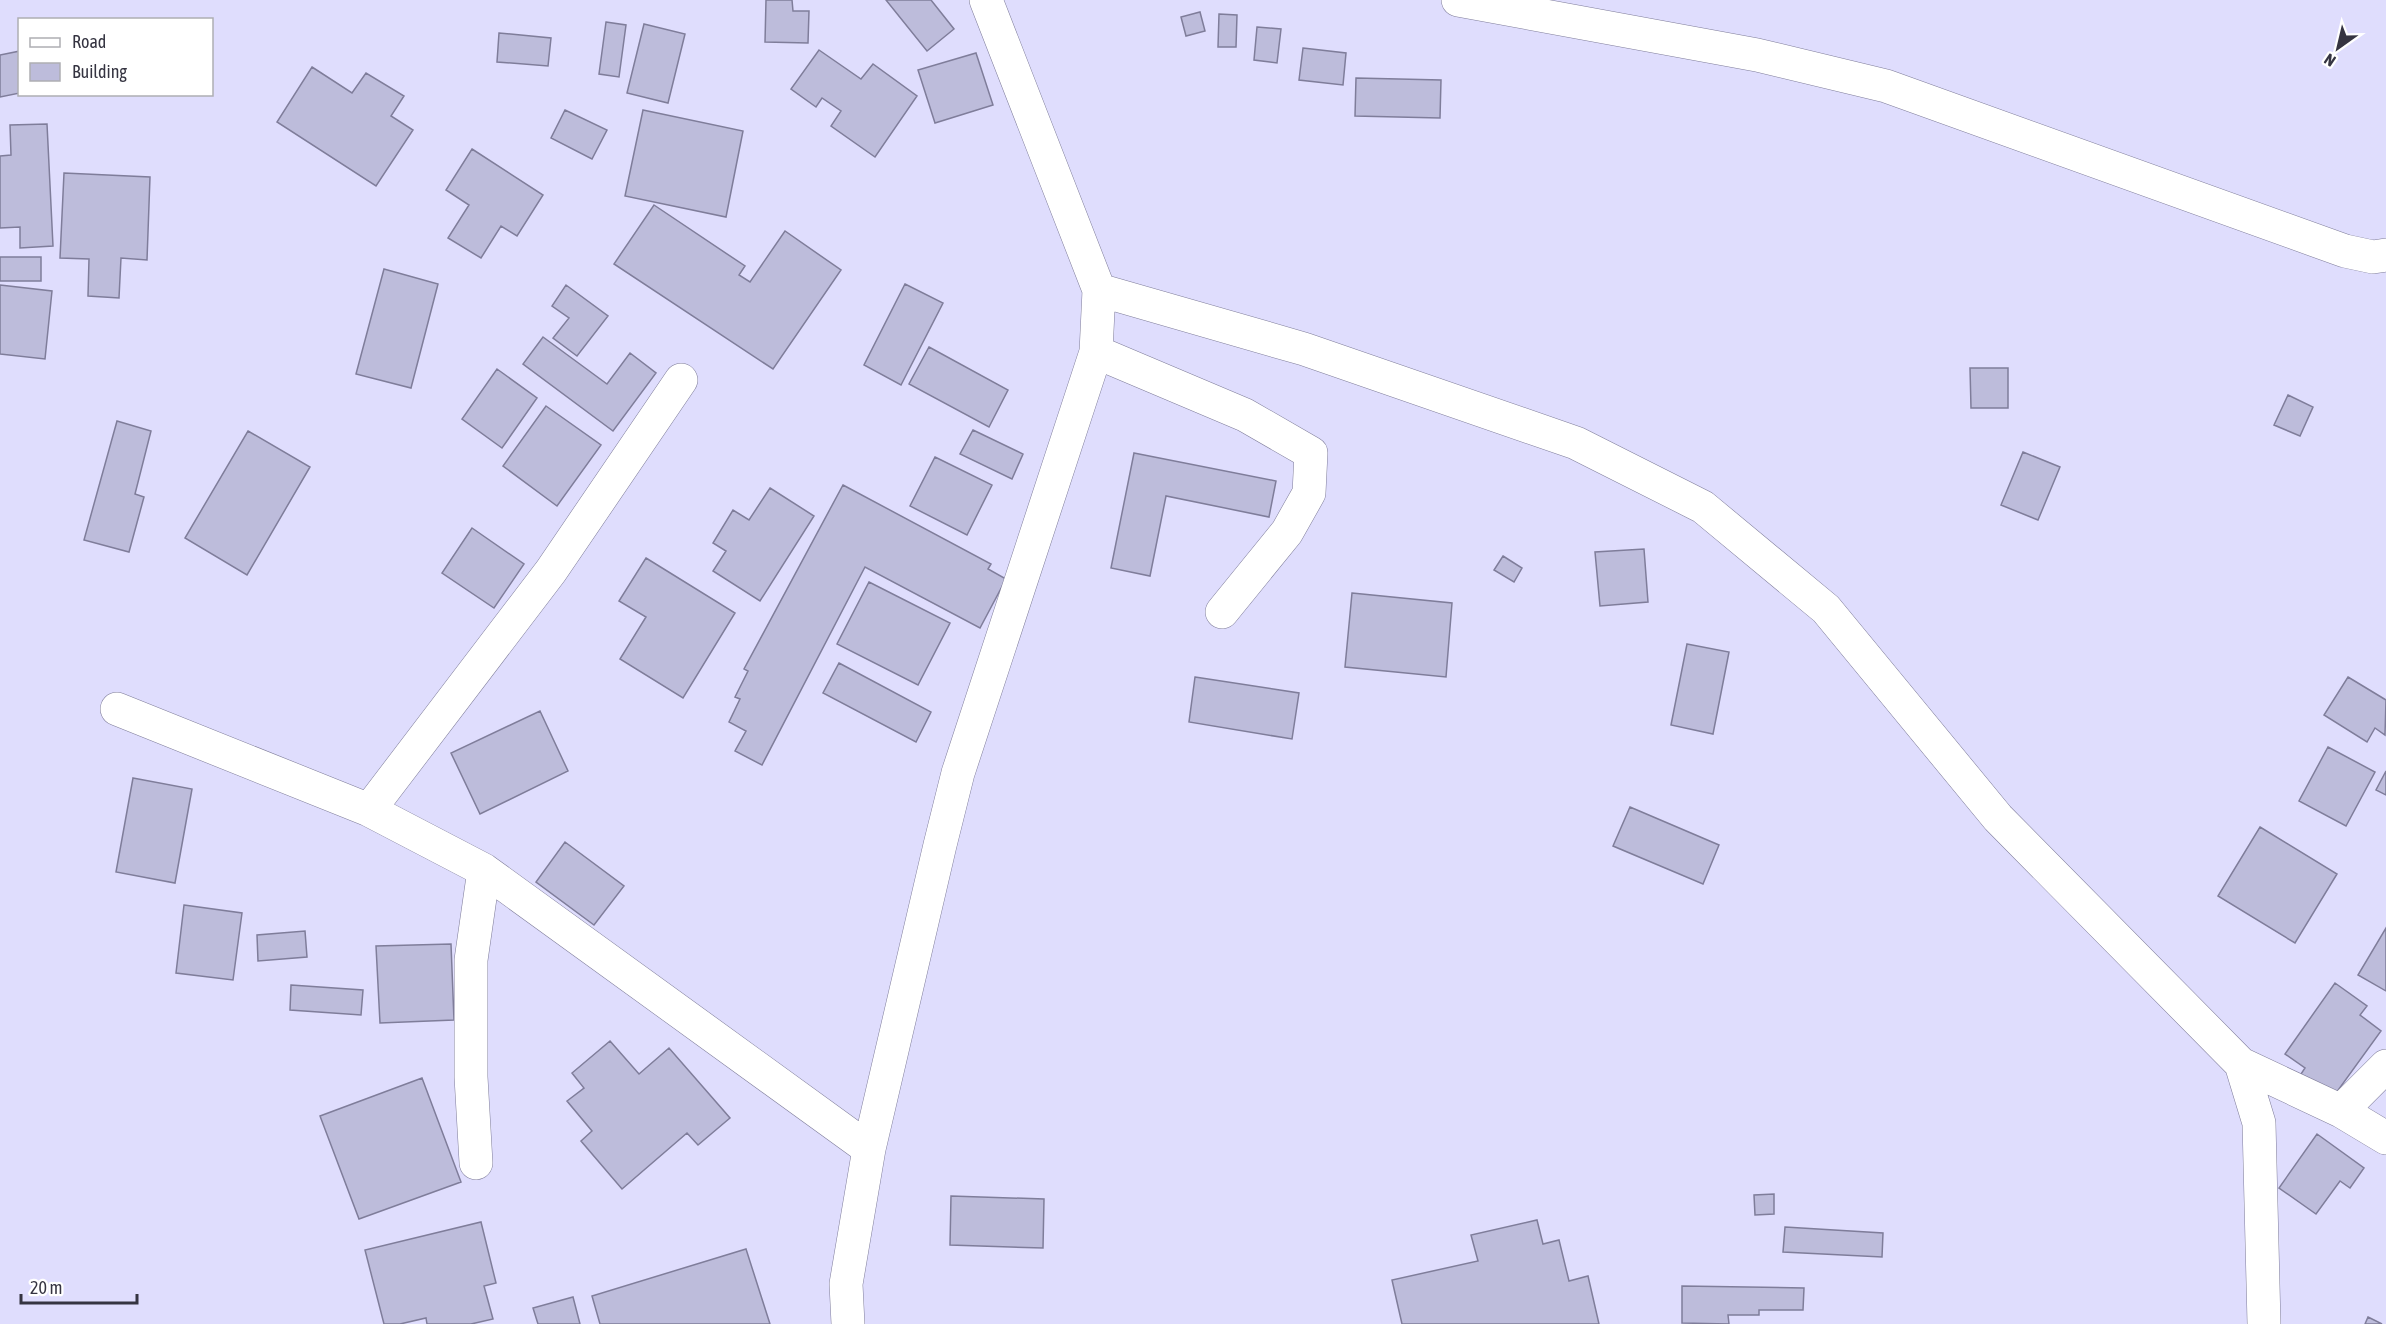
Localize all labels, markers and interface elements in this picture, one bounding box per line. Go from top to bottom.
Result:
legend [18,18,213,96]
north arrow [2308,18,2368,78]
text: Road [72,31,106,52]
text: N [2321,50,2339,71]
text: Building [72,61,127,82]
scale bar [21,1267,136,1305]
text: 20 m [30,1277,62,1298]

